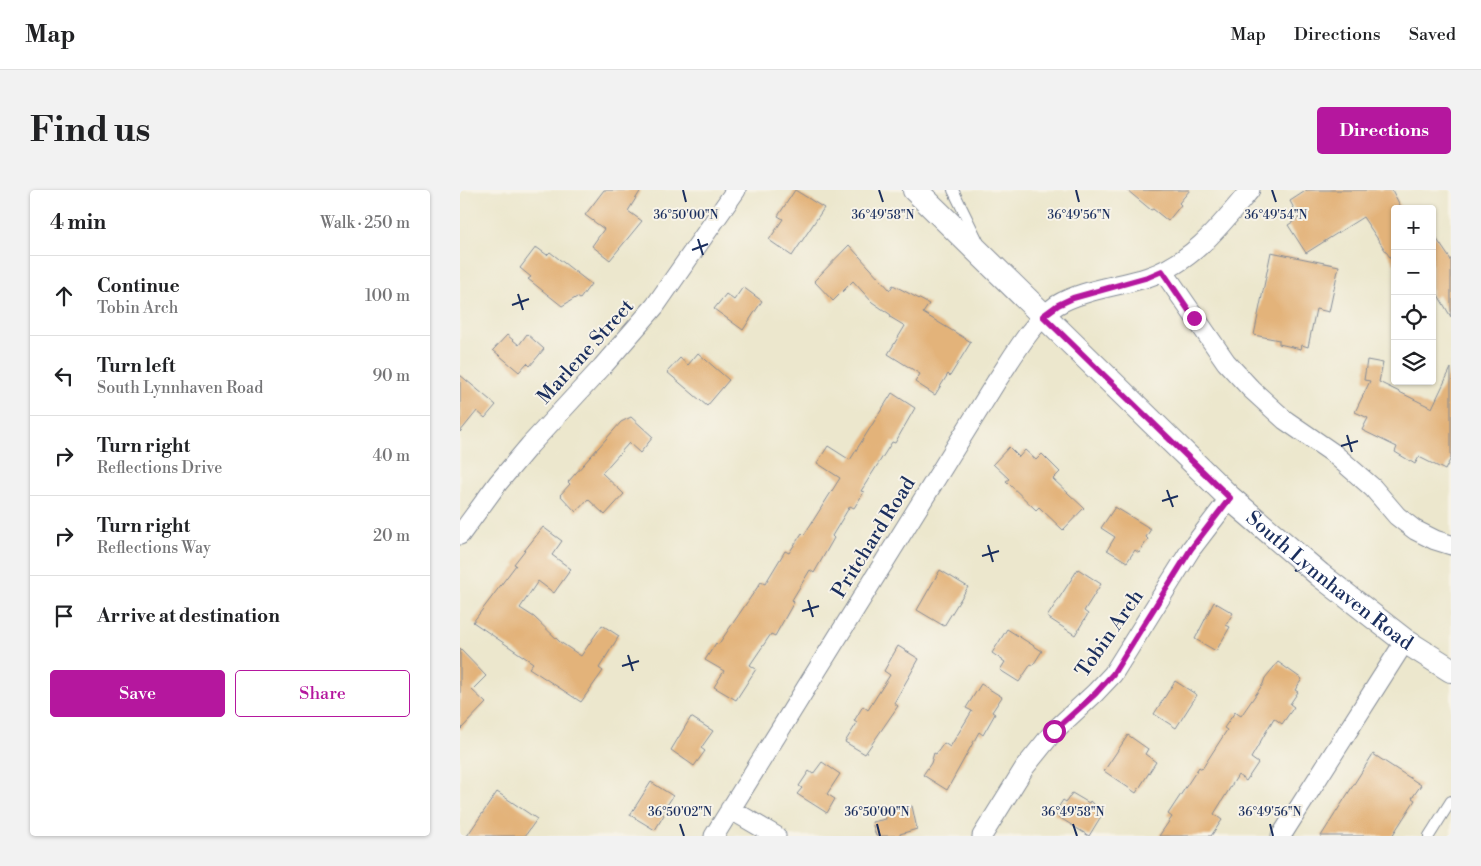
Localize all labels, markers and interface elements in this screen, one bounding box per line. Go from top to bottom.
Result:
text: Map [25,20,75,50]
text: Map [1230,23,1266,46]
text: Directions [1294,23,1381,46]
text: Saved [1409,23,1456,46]
button: Directions [1317,107,1451,154]
text: Find us [30,109,150,152]
map controls [1391,205,1436,385]
button: + [1391,205,1436,250]
text: 36°50'00"N [653,208,719,223]
text: 36°49'58"N [852,208,915,223]
text: 36°49'56"N [1048,208,1111,223]
text: 36°49'54"N [1244,208,1308,223]
text: 4 min [50,210,106,236]
text: Walk · 250 m [320,213,410,233]
button: − [1391,250,1436,295]
text: Continue [97,274,180,298]
icon: ahead [50,282,78,310]
text: 100 m [365,286,410,306]
street label: Marlene Street [532,294,640,410]
button: locate [1391,295,1436,340]
text: Tobin Arch [97,298,178,318]
route end [1183,307,1206,330]
button: layers [1391,340,1436,385]
text: Turn left [97,354,176,378]
icon: left [50,362,78,390]
text: 90 m [372,366,410,386]
text: South Lynnhaven Road [97,378,263,398]
text: Turn right [97,434,190,458]
icon: right [50,442,78,470]
text: 40 m [373,446,410,466]
text: Reflections Drive [97,458,222,478]
street label: Pritchard Road [827,472,922,603]
street label: South Lynnhaven Road [1240,506,1418,657]
text: Turn right [97,514,190,538]
icon: right [50,522,78,550]
text: 20 m [373,526,410,546]
text: Reflections Way [97,538,211,558]
street label: Tobin Arch [1071,585,1150,683]
icon: arrive [50,602,78,630]
text: Arrive at destination [97,604,280,628]
button: Save [50,670,225,717]
button: Share [235,670,410,717]
route start [1043,720,1066,743]
text: 36°50'02"N [648,805,712,820]
text: 36°50'00"N [844,805,910,820]
text: 36°49'58"N [1042,805,1105,820]
text: 36°49'56"N [1239,805,1302,820]

